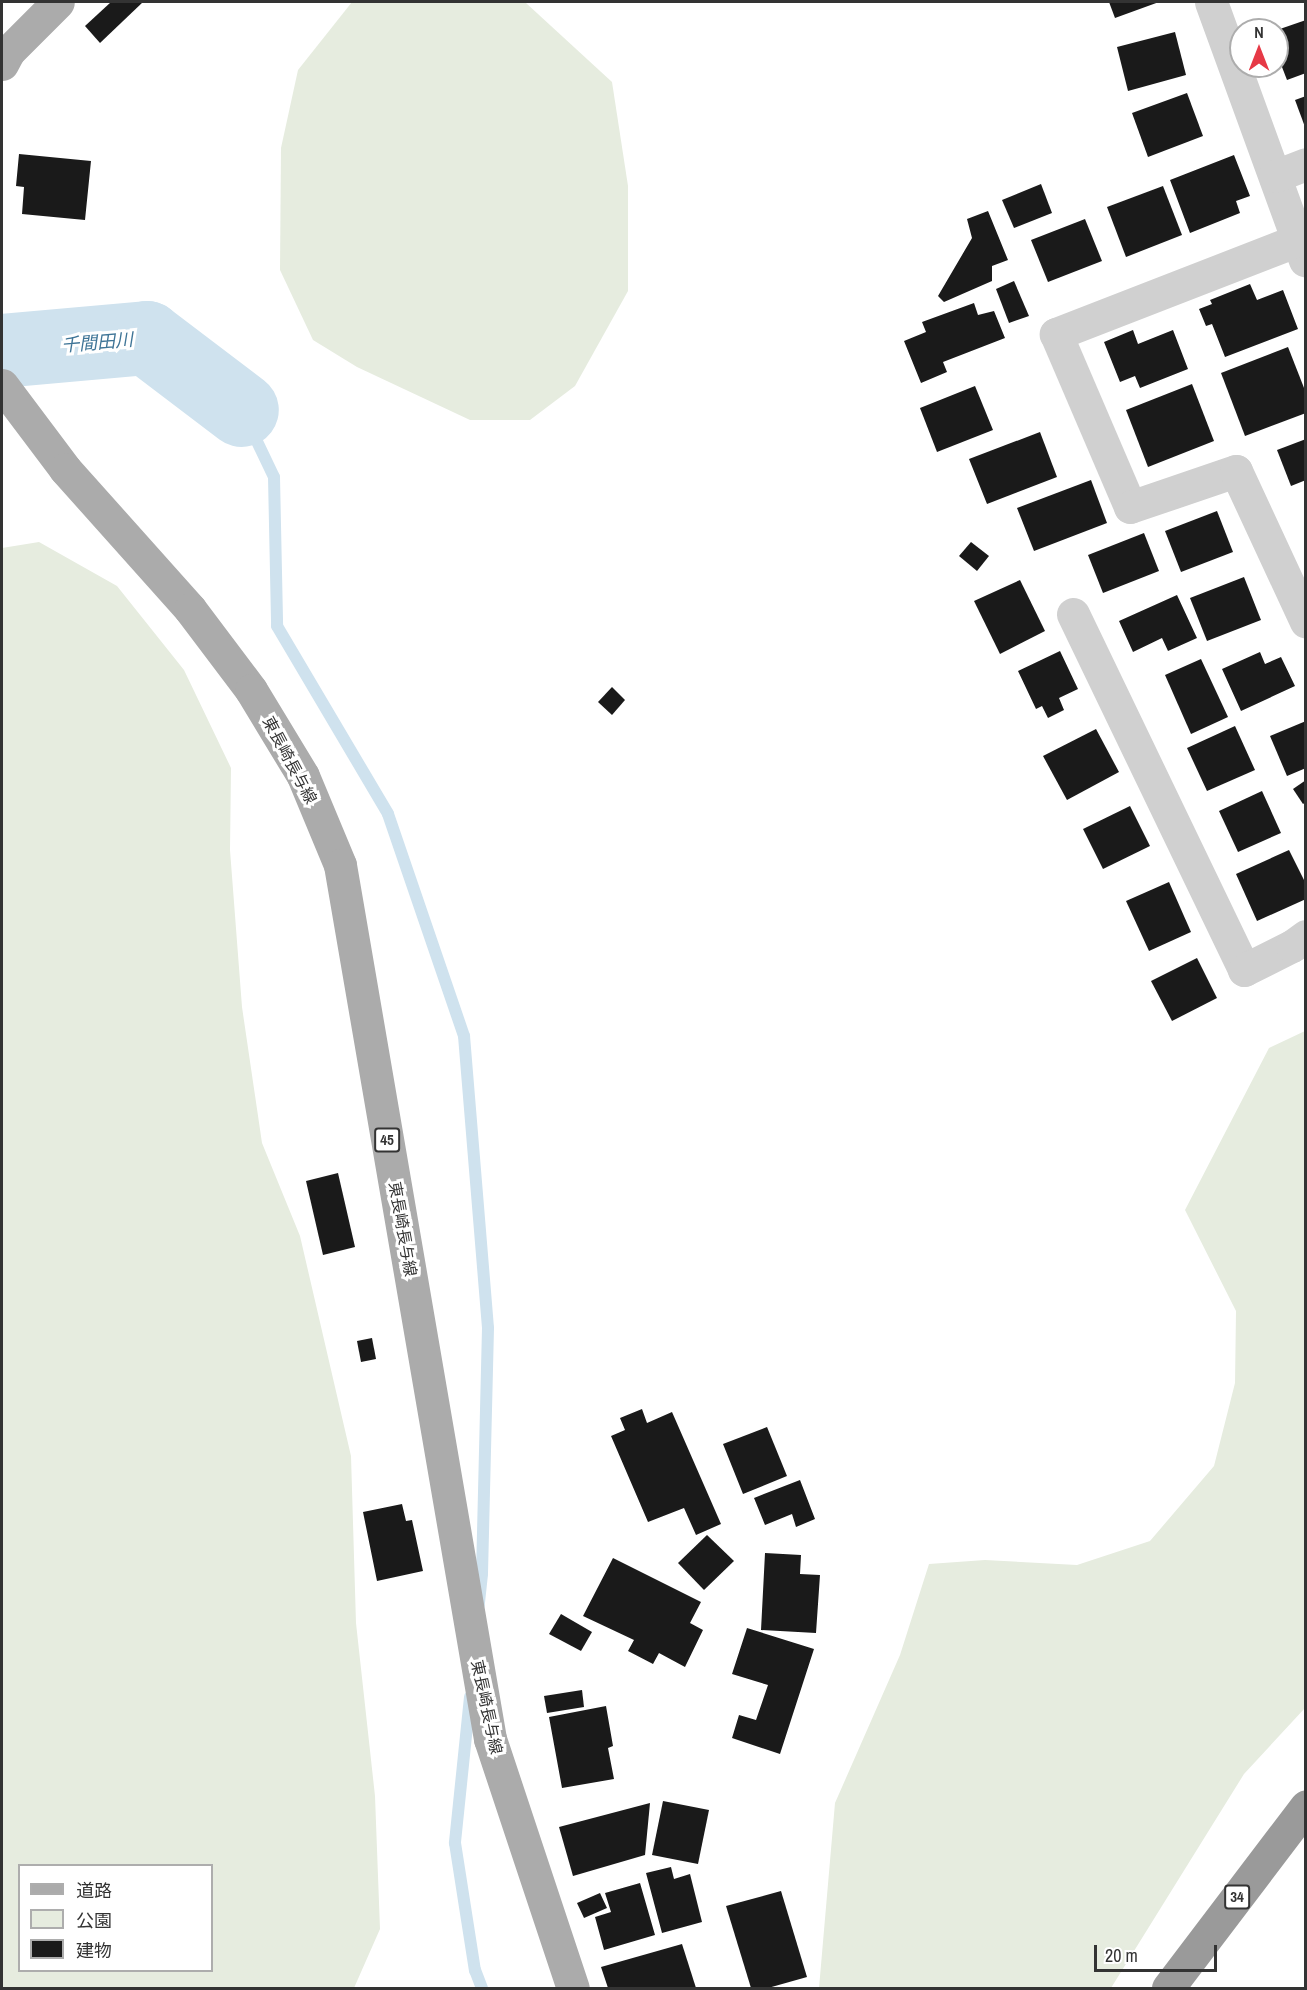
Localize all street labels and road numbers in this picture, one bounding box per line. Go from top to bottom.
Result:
street label: 東長崎長与線 [259,713,321,807]
road number: 45 [374,1128,400,1152]
street label: 東長崎長与線 [385,1180,421,1278]
street label: 東長崎長与線 [468,1658,506,1756]
road number: 34 [1224,1885,1250,1909]

